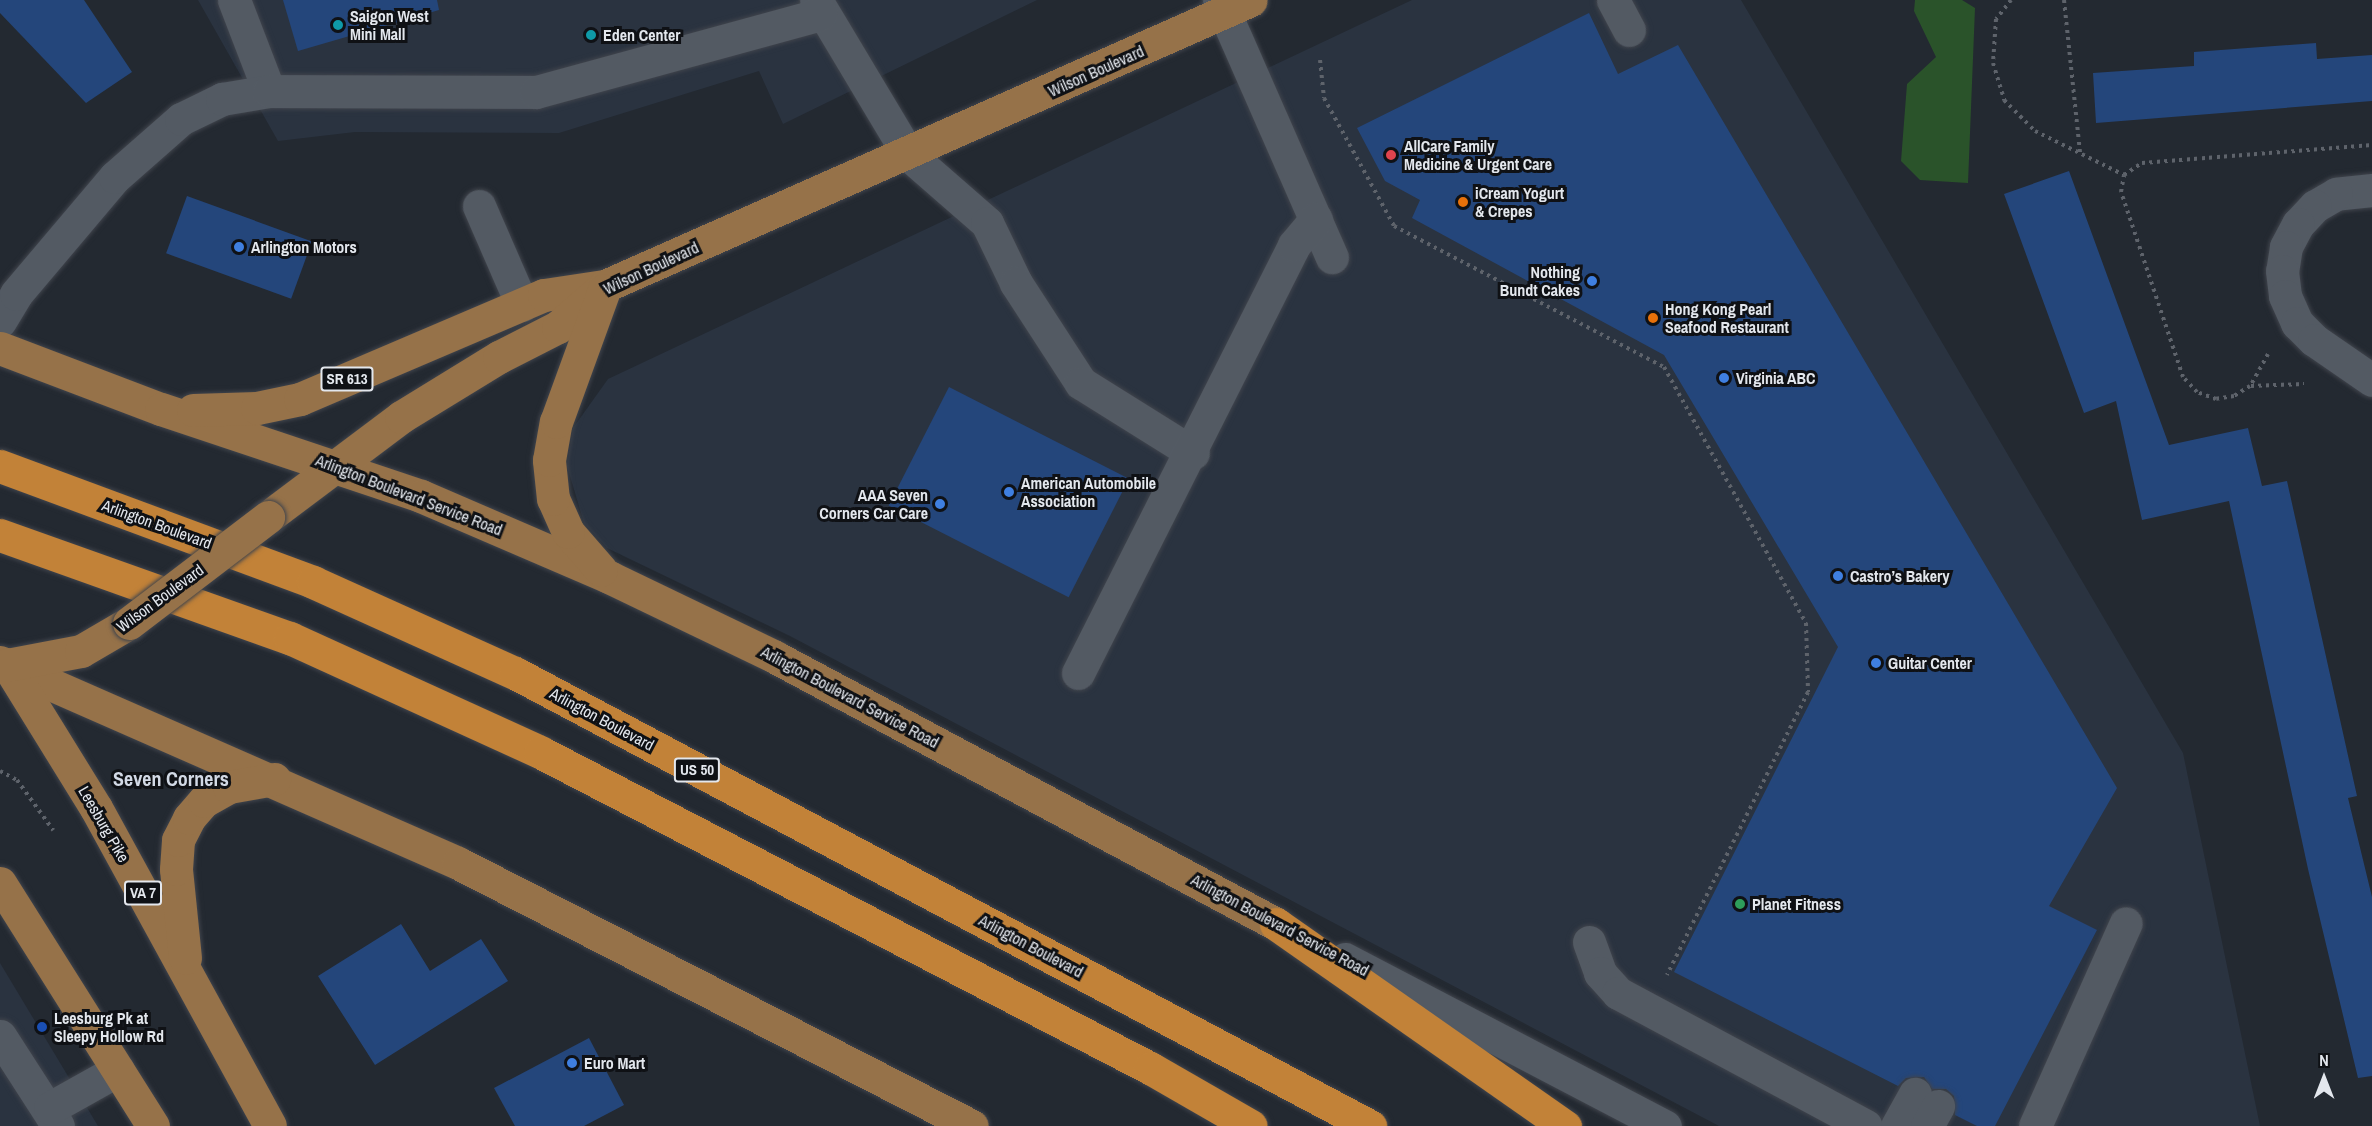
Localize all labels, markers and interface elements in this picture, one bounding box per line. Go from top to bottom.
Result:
place label: Saigon West Mini Mall [350,6,429,44]
marker: Saigon West Mini Mall [331,18,345,32]
place label: Eden Center [603,25,680,45]
marker: Eden Center [584,28,598,42]
street label: Wilson Boulevard [1045,41,1147,101]
place label: AllCare Family Medicine & Urgent Care [1404,136,1552,174]
marker: AllCare Family Medicine & Urgent Care [1382,146,1400,164]
place label: iCream Yogurt & Crepes [1475,183,1564,221]
marker: iCream Yogurt & Crepes [1456,195,1470,209]
place label: Arlington Motors [251,237,357,257]
street label: Wilson Boulevard [600,238,702,298]
marker: Arlington Motors [232,240,246,254]
place label: Nothing Bundt Cakes [1500,262,1580,300]
marker: Nothing Bundt Cakes [1585,274,1599,288]
place label: Hong Kong Pearl Seafood Restaurant [1665,299,1789,337]
marker: Hong Kong Pearl Seafood Restaurant [1646,311,1660,325]
road number: SR 613 [320,367,374,391]
place label: Virginia ABC [1736,368,1816,388]
marker: Virginia ABC [1717,371,1731,385]
street label: Arlington Boulevard Service Road [313,450,505,540]
place label: American Automobile Association [1021,473,1157,511]
place label: AAA Seven Corners Car Care [819,485,928,523]
marker: American Automobile Association [1002,485,1016,499]
street label: Arlington Boulevard [100,495,214,553]
marker: AAA Seven Corners Car Care [933,497,947,511]
street label: Wilson Boulevard [113,560,207,636]
place label: Castro’s Bakery [1850,566,1949,586]
marker: Castro’s Bakery [1831,569,1845,583]
street label: Arlington Boulevard Service Road [758,642,942,752]
place label: Guitar Center [1888,653,1972,673]
marker: Guitar Center [1869,656,1883,670]
street label: Arlington Boulevard [547,683,657,755]
road number: US 50 [673,758,721,782]
district label: Seven Corners [113,766,229,790]
street label: Leesburg Pike [75,783,133,865]
street label: Arlington Boulevard Service Road [1188,870,1372,980]
road number: VA 7 [124,881,162,905]
place label: Planet Fitness [1752,894,1841,914]
marker: Planet Fitness [1733,897,1747,911]
street label: Arlington Boulevard [976,910,1086,982]
place label: Leesburg Pk at Sleepy Hollow Rd [54,1008,164,1046]
marker: Leesburg Pk at Sleepy Hollow Rd [35,1020,49,1034]
north arrow [2294,1048,2354,1108]
text: N [2319,1049,2329,1071]
place label: Euro Mart [584,1053,645,1073]
marker: Euro Mart [565,1056,579,1070]

